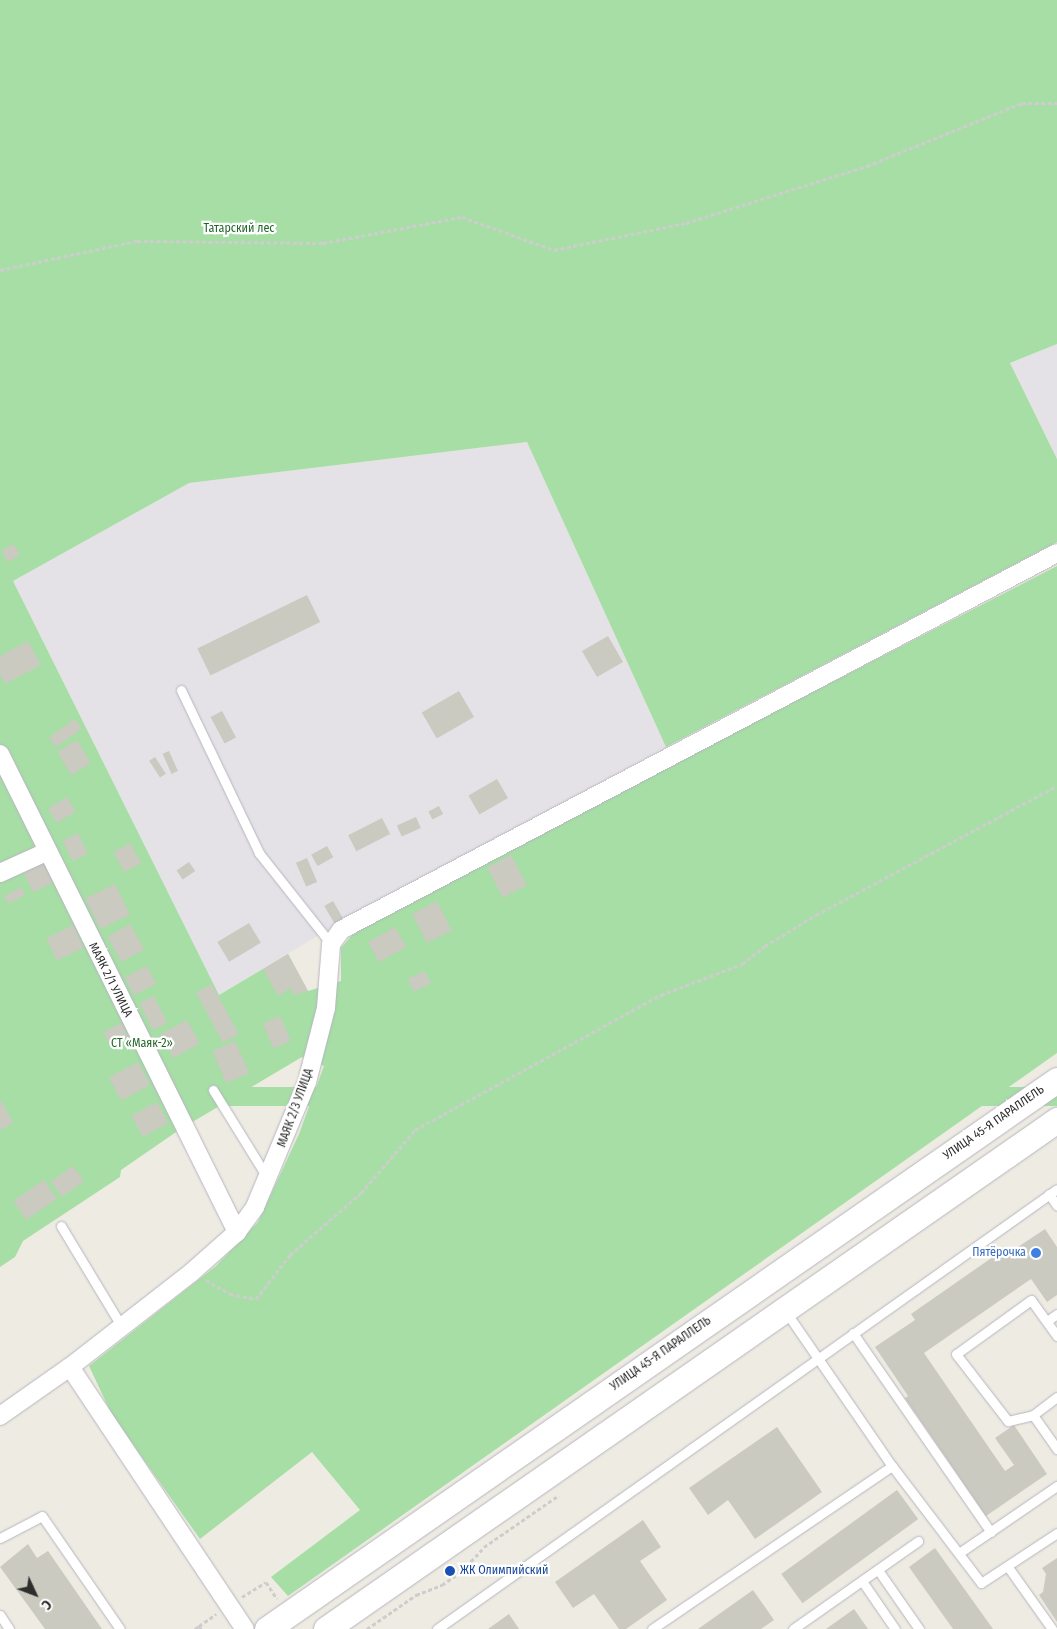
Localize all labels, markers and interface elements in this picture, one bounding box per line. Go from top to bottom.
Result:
park label: Татарский лес [203,222,275,236]
street label: МАЯК 2/1 УЛИЦА [85,940,135,1020]
park label: СТ «Маяк-2» [111,1037,173,1051]
street label: МАЯК 2/3 УЛИЦА [275,1067,317,1149]
street label: УЛИЦА 45-Я ПАРАЛЛЕЛЬ [941,1083,1047,1163]
place label: Пятёрочка [972,1246,1026,1260]
marker: Пятёрочка [1030,1247,1042,1259]
street label: УЛИЦА 45-Я ПАРАЛЛЕЛЬ [608,1314,714,1394]
place label: ЖК Олимпийский [460,1564,548,1578]
marker: ЖК Олимпийский [444,1565,456,1577]
north arrow [10,1569,60,1619]
text: С [38,1596,55,1613]

